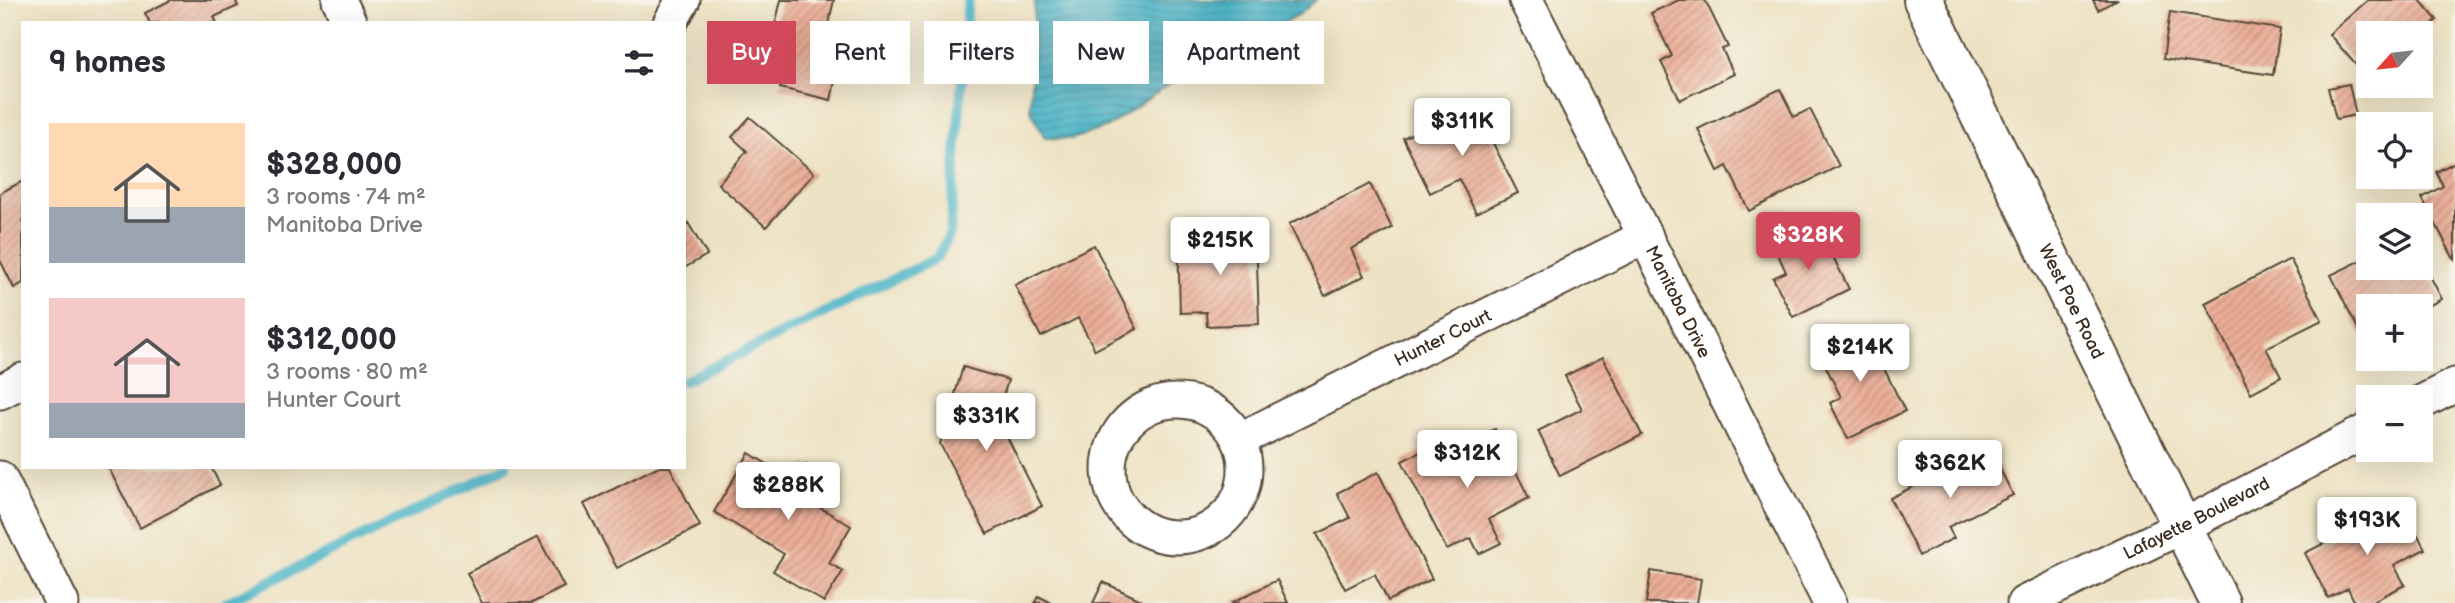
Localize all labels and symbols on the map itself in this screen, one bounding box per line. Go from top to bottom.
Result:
north arrow [2356,21,2432,98]
pin: $311K [1413,99,1511,158]
pin: $328K [1759,212,1857,272]
pin: $215K [1171,218,1269,277]
street label: West Poe Road [2034,241,2109,362]
street label: Manitoba Drive [1641,242,1715,362]
street label: Hunter Court [1391,305,1495,371]
pin: $214K [1811,324,1909,384]
pin: $331K [937,393,1035,453]
pin: $312K [1418,430,1516,490]
pin: $362K [1901,440,1999,500]
pin: $288K [739,462,837,522]
street label: Lafayette Boulevard [2120,473,2273,564]
pin: $193K [2318,498,2416,557]

